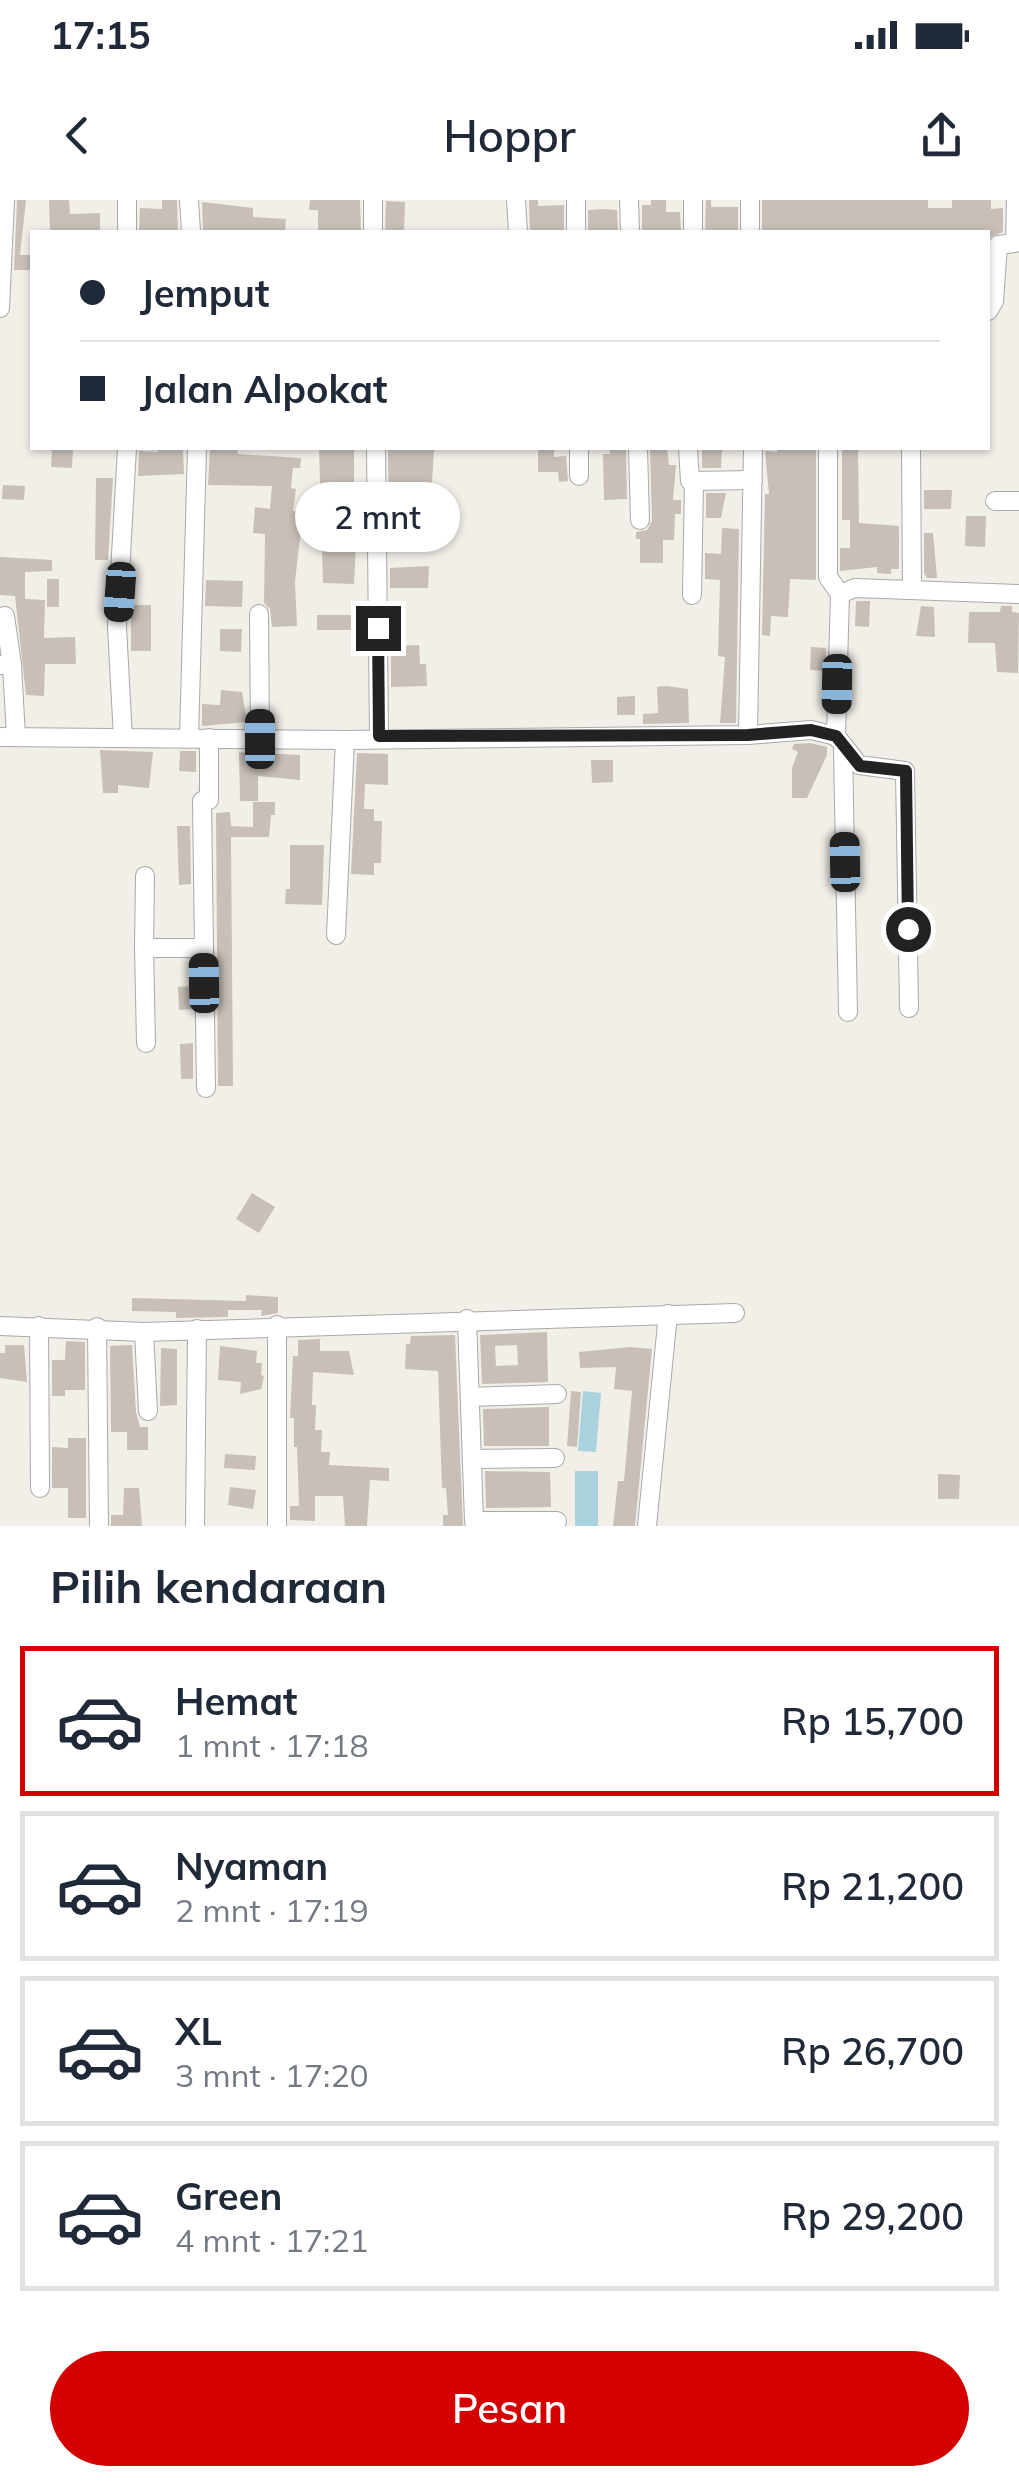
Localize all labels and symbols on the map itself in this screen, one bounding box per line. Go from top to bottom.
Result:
callout: 2 mnt [296,483,460,553]
car [103,561,137,623]
route end [356,606,401,651]
car [821,654,853,714]
car [245,709,275,769]
car [829,832,861,892]
route start [886,907,931,952]
car [188,953,220,1013]

